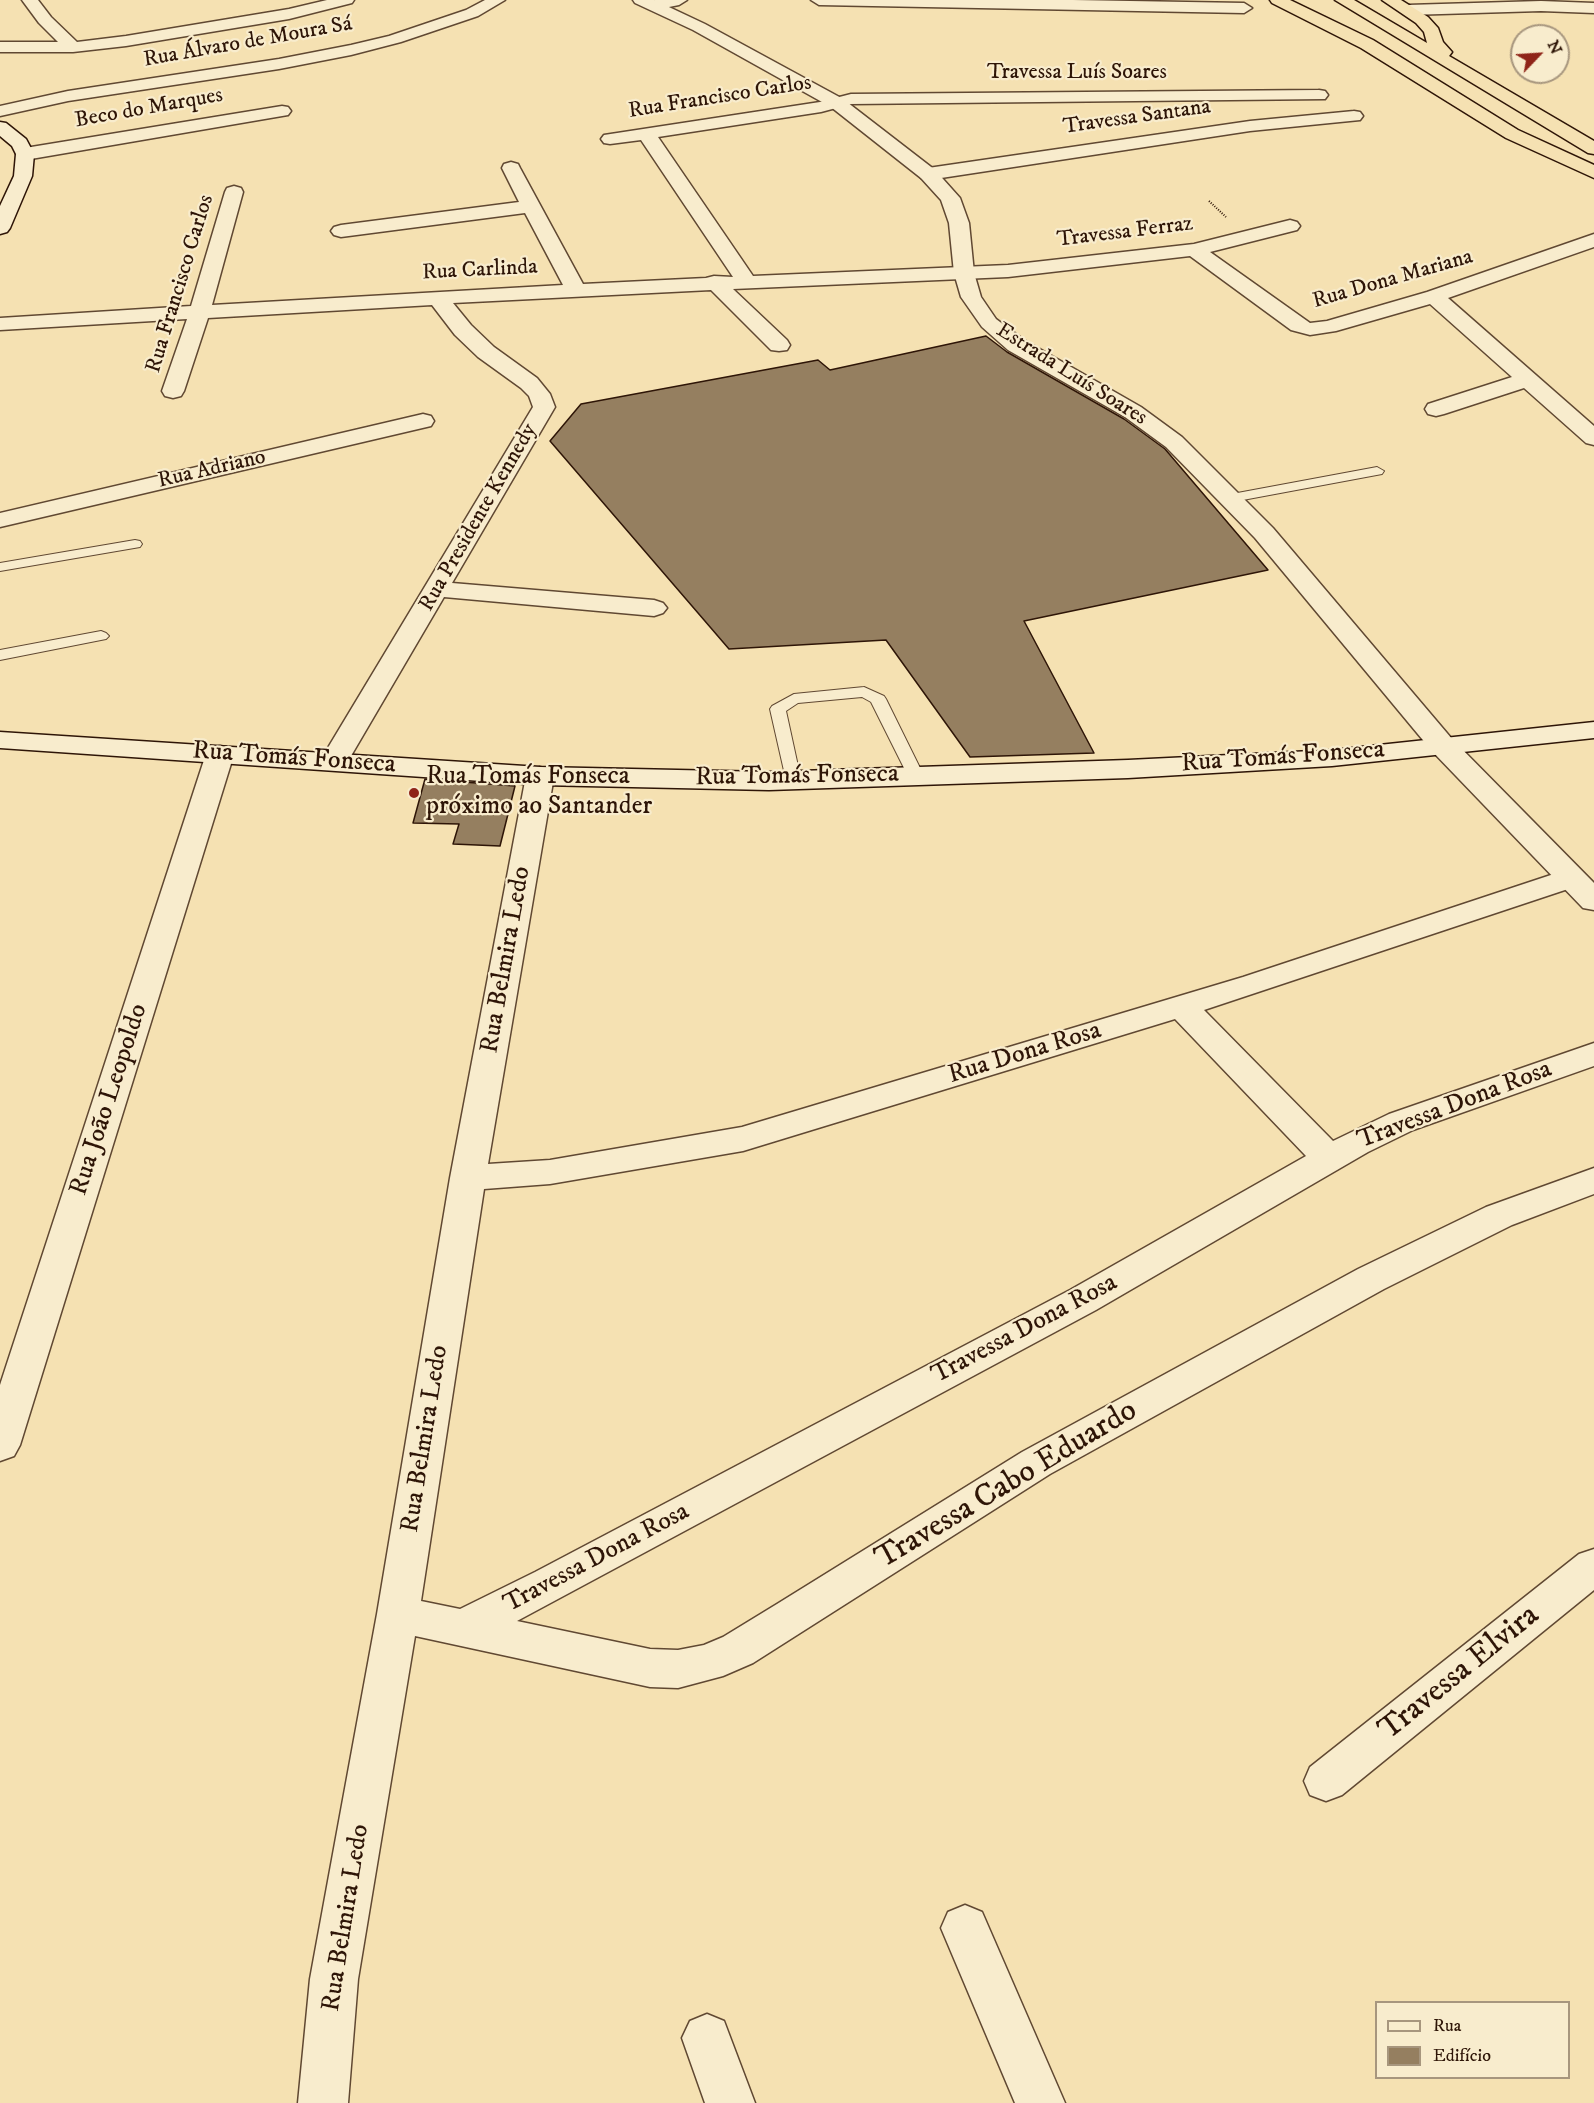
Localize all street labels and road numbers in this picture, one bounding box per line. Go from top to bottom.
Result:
street label: Rua Álvaro de Moura Sá [142,12,354,74]
street label: Travessa Luís Soares [987,60,1167,86]
street label: Rua Francisco Carlos [627,71,813,125]
street label: Beco do Marques [73,83,225,135]
street label: Travessa Santana [1061,95,1213,141]
street label: Rua Francisco Carlos [141,192,221,376]
street label: Travessa Ferraz [1056,212,1194,254]
street label: Rua Dona Mariana [1310,245,1476,315]
street label: Rua Carlinda [422,255,538,287]
street label: Estrada Luís Soares [991,318,1151,432]
street label: Rua Presidente Kennedy [414,419,544,617]
street label: Rua Adriano [156,445,268,495]
street label: Rua Tomás Fonseca [1180,735,1386,781]
street label: Rua Tomás Fonseca [191,736,397,782]
street label: Rua Tomás Fonseca [695,760,899,794]
street label: Rua Belmira Ledo [475,864,539,1056]
street label: Rua João Leopoldo [64,1000,156,1200]
street label: Rua Dona Rosa [945,1016,1105,1092]
street label: Travessa Dona Rosa [1353,1055,1557,1157]
street label: Travessa Dona Rosa [927,1268,1123,1392]
street label: Rua Belmira Ledo [396,1343,456,1535]
street label: Travessa Cabo Eduardo [869,1393,1145,1579]
street label: Travessa Dona Rosa [499,1497,695,1621]
street label: Travessa Elvira [1372,1598,1548,1750]
street label: Rua Belmira Ledo [317,1822,377,2014]

